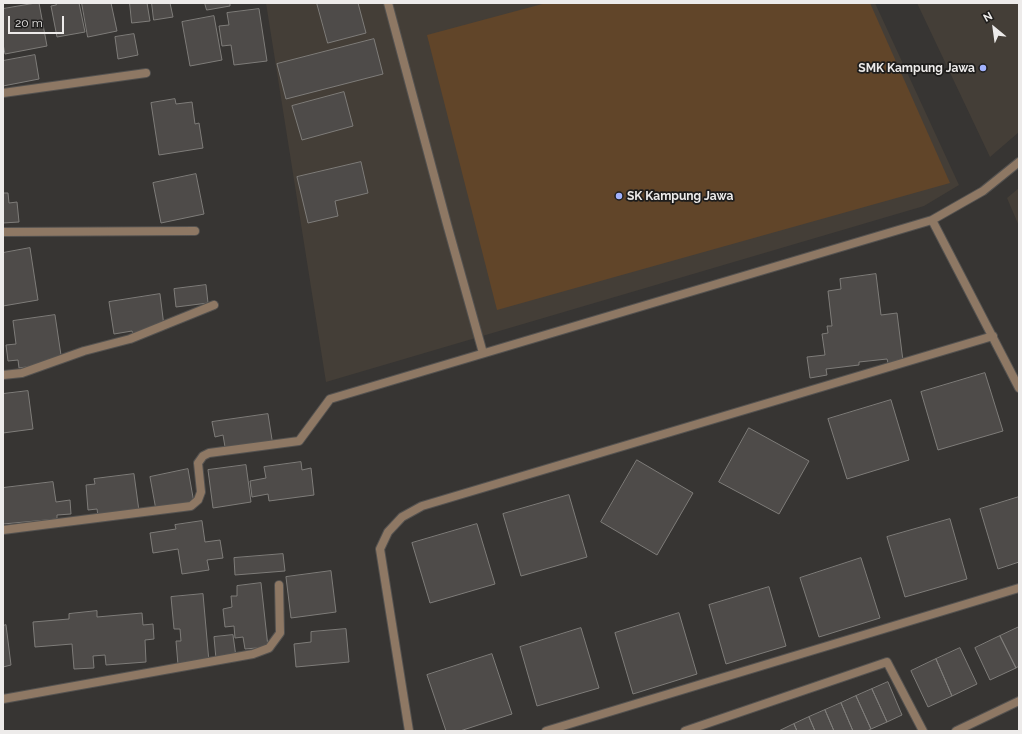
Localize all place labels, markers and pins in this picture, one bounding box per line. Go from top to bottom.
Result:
place label: SMK Kampung Jawa [858,61,975,75]
marker: SMK Kampung Jawa [978,63,988,73]
place label: SK Kampung Jawa [627,189,733,203]
marker: SK Kampung Jawa [614,191,624,201]

